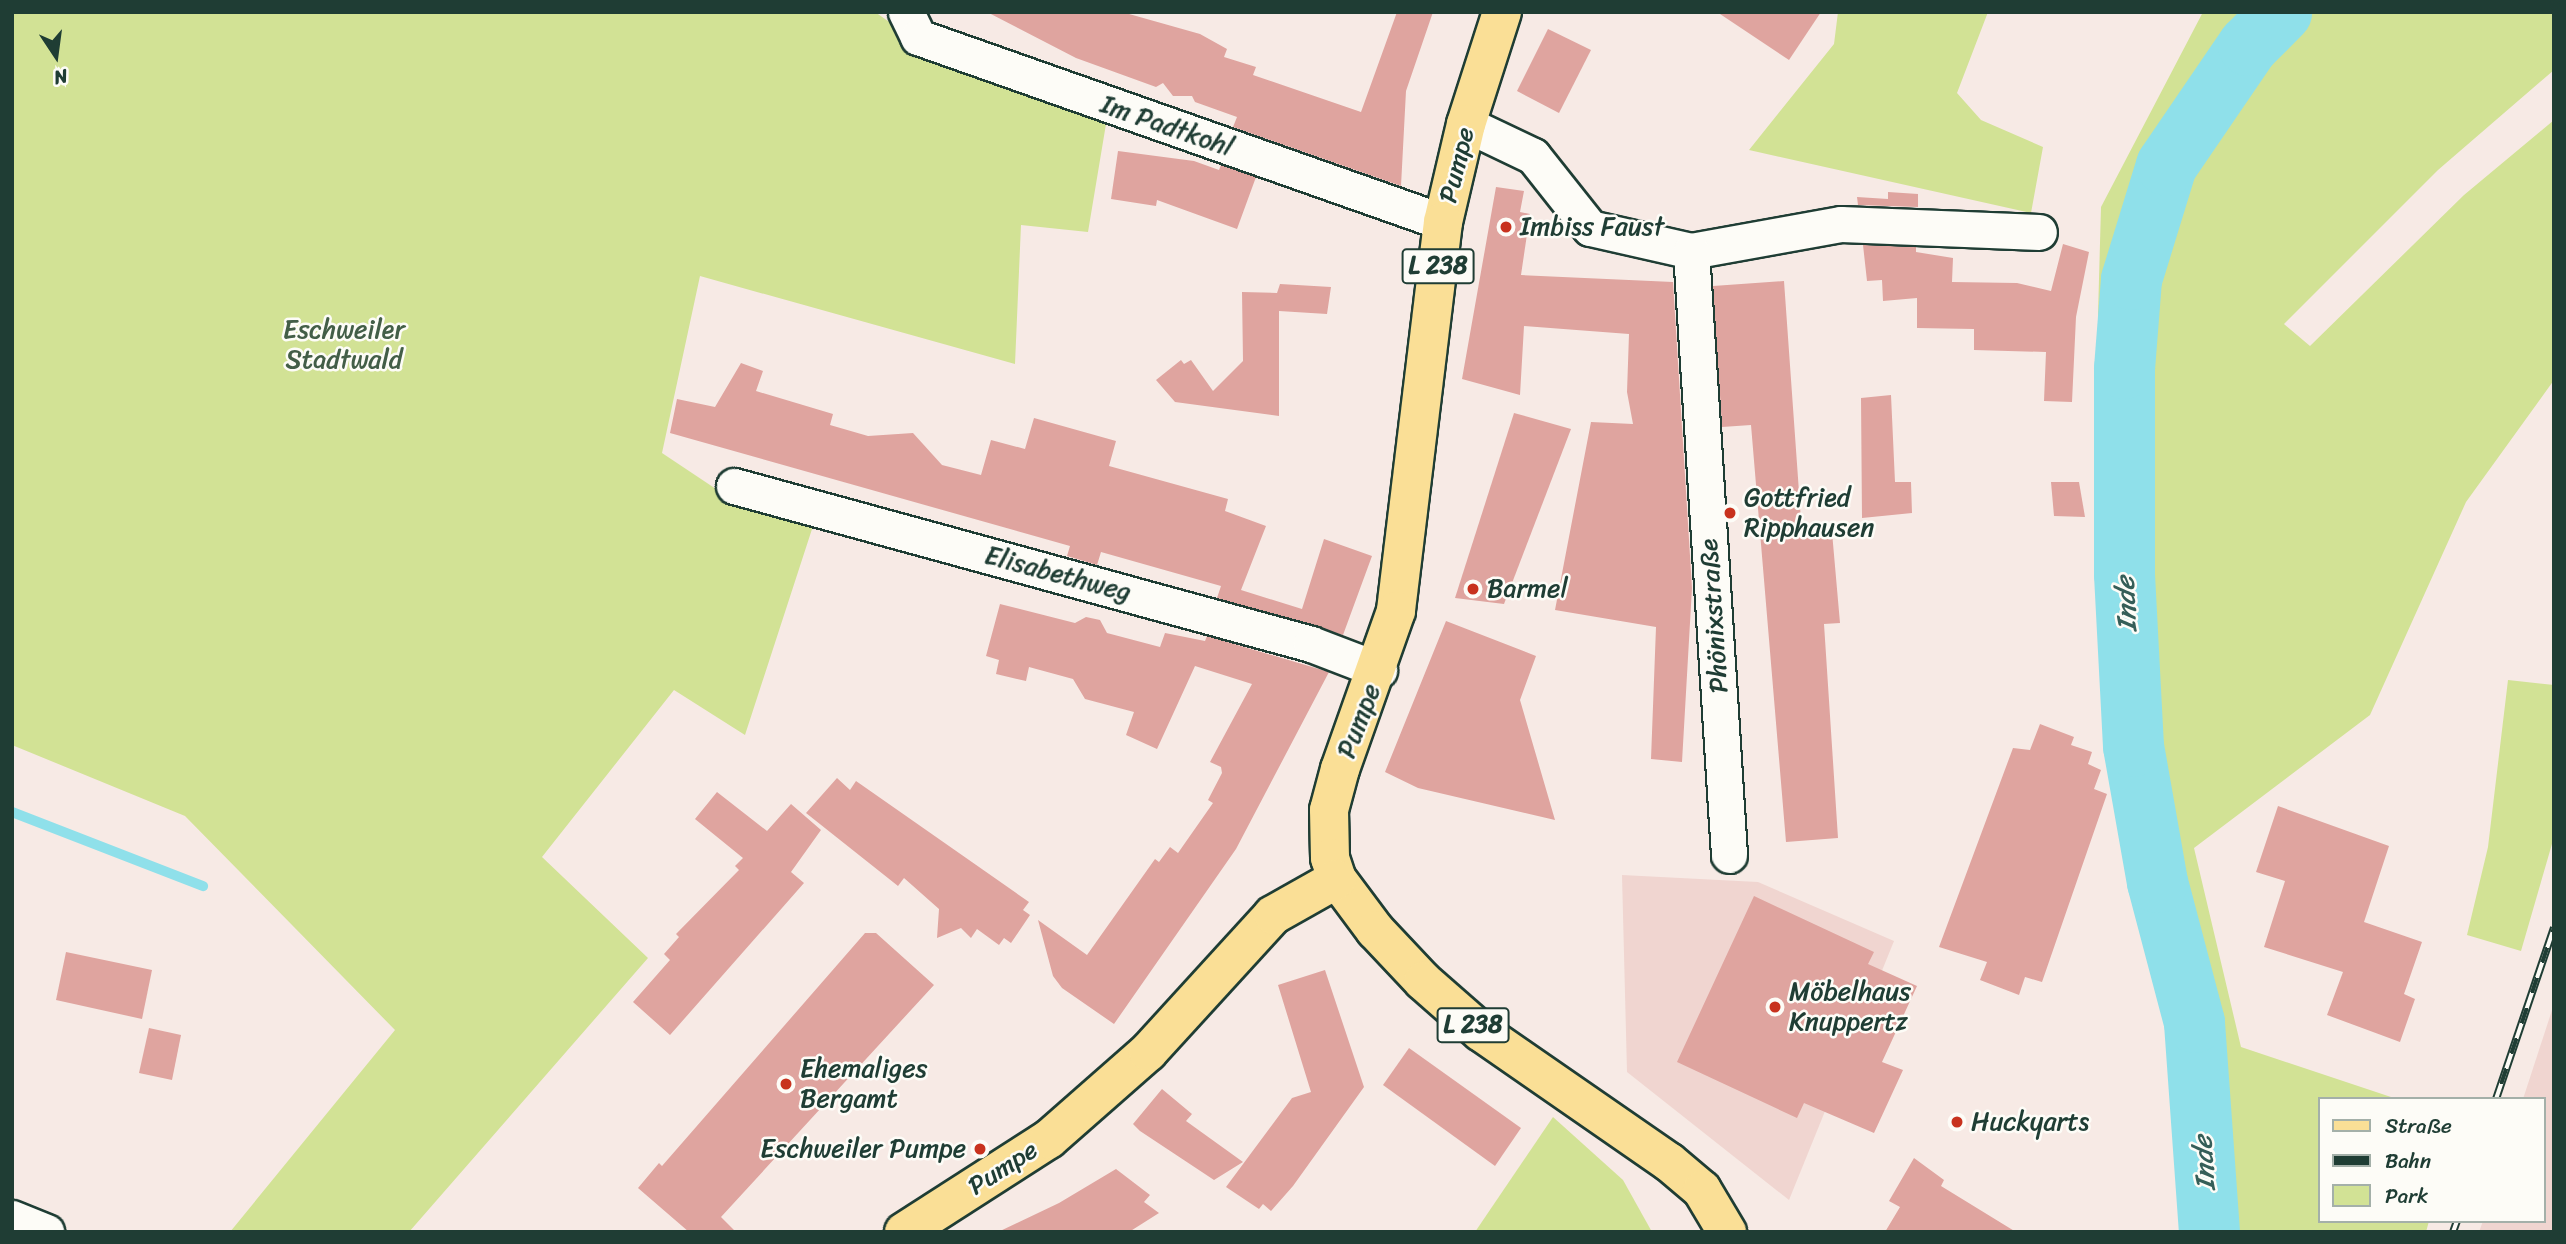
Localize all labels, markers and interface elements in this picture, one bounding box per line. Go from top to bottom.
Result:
north arrow [21,21,91,91]
text: N [51,59,71,95]
street label: Im Padtkohl [1096,89,1238,163]
street label: Pumpe [1433,124,1481,206]
place label: Imbiss Faust [1520,211,1665,243]
marker: Imbiss Faust [1498,219,1514,235]
road number: L 238 [1401,246,1475,286]
park label: Eschweiler Stadtwald [283,314,405,376]
place label: Gottfried Ripphausen [1744,482,1874,544]
marker: Gottfried Ripphausen [1722,505,1738,521]
street label: Phönixstraße [1693,538,1735,694]
street label: Elisabethweg [982,540,1134,608]
place label: Barmel [1487,573,1568,605]
water label: Inde [2108,575,2144,633]
marker: Barmel [1465,581,1481,597]
street label: Pumpe [1331,680,1387,762]
place label: Möbelhaus Knuppertz [1789,976,1911,1038]
marker: Möbelhaus Knuppertz [1767,999,1783,1015]
road number: L 238 [1436,1004,1510,1045]
place label: Ehemaliges Bergamt [800,1053,927,1114]
marker: Ehemaliges Bergamt [778,1076,794,1092]
legend [2318,1097,2545,1223]
place label: Huckyarts [1971,1106,2089,1138]
text: Straße [2385,1107,2452,1145]
marker: Huckyarts [1949,1114,1965,1130]
place label: Eschweiler Pumpe [760,1133,966,1165]
street label: Pumpe [962,1134,1044,1202]
water label: Inde [2185,1134,2223,1192]
marker: Eschweiler Pumpe [972,1141,988,1157]
text: Bahn [2385,1142,2431,1180]
text: Park [2385,1177,2428,1215]

